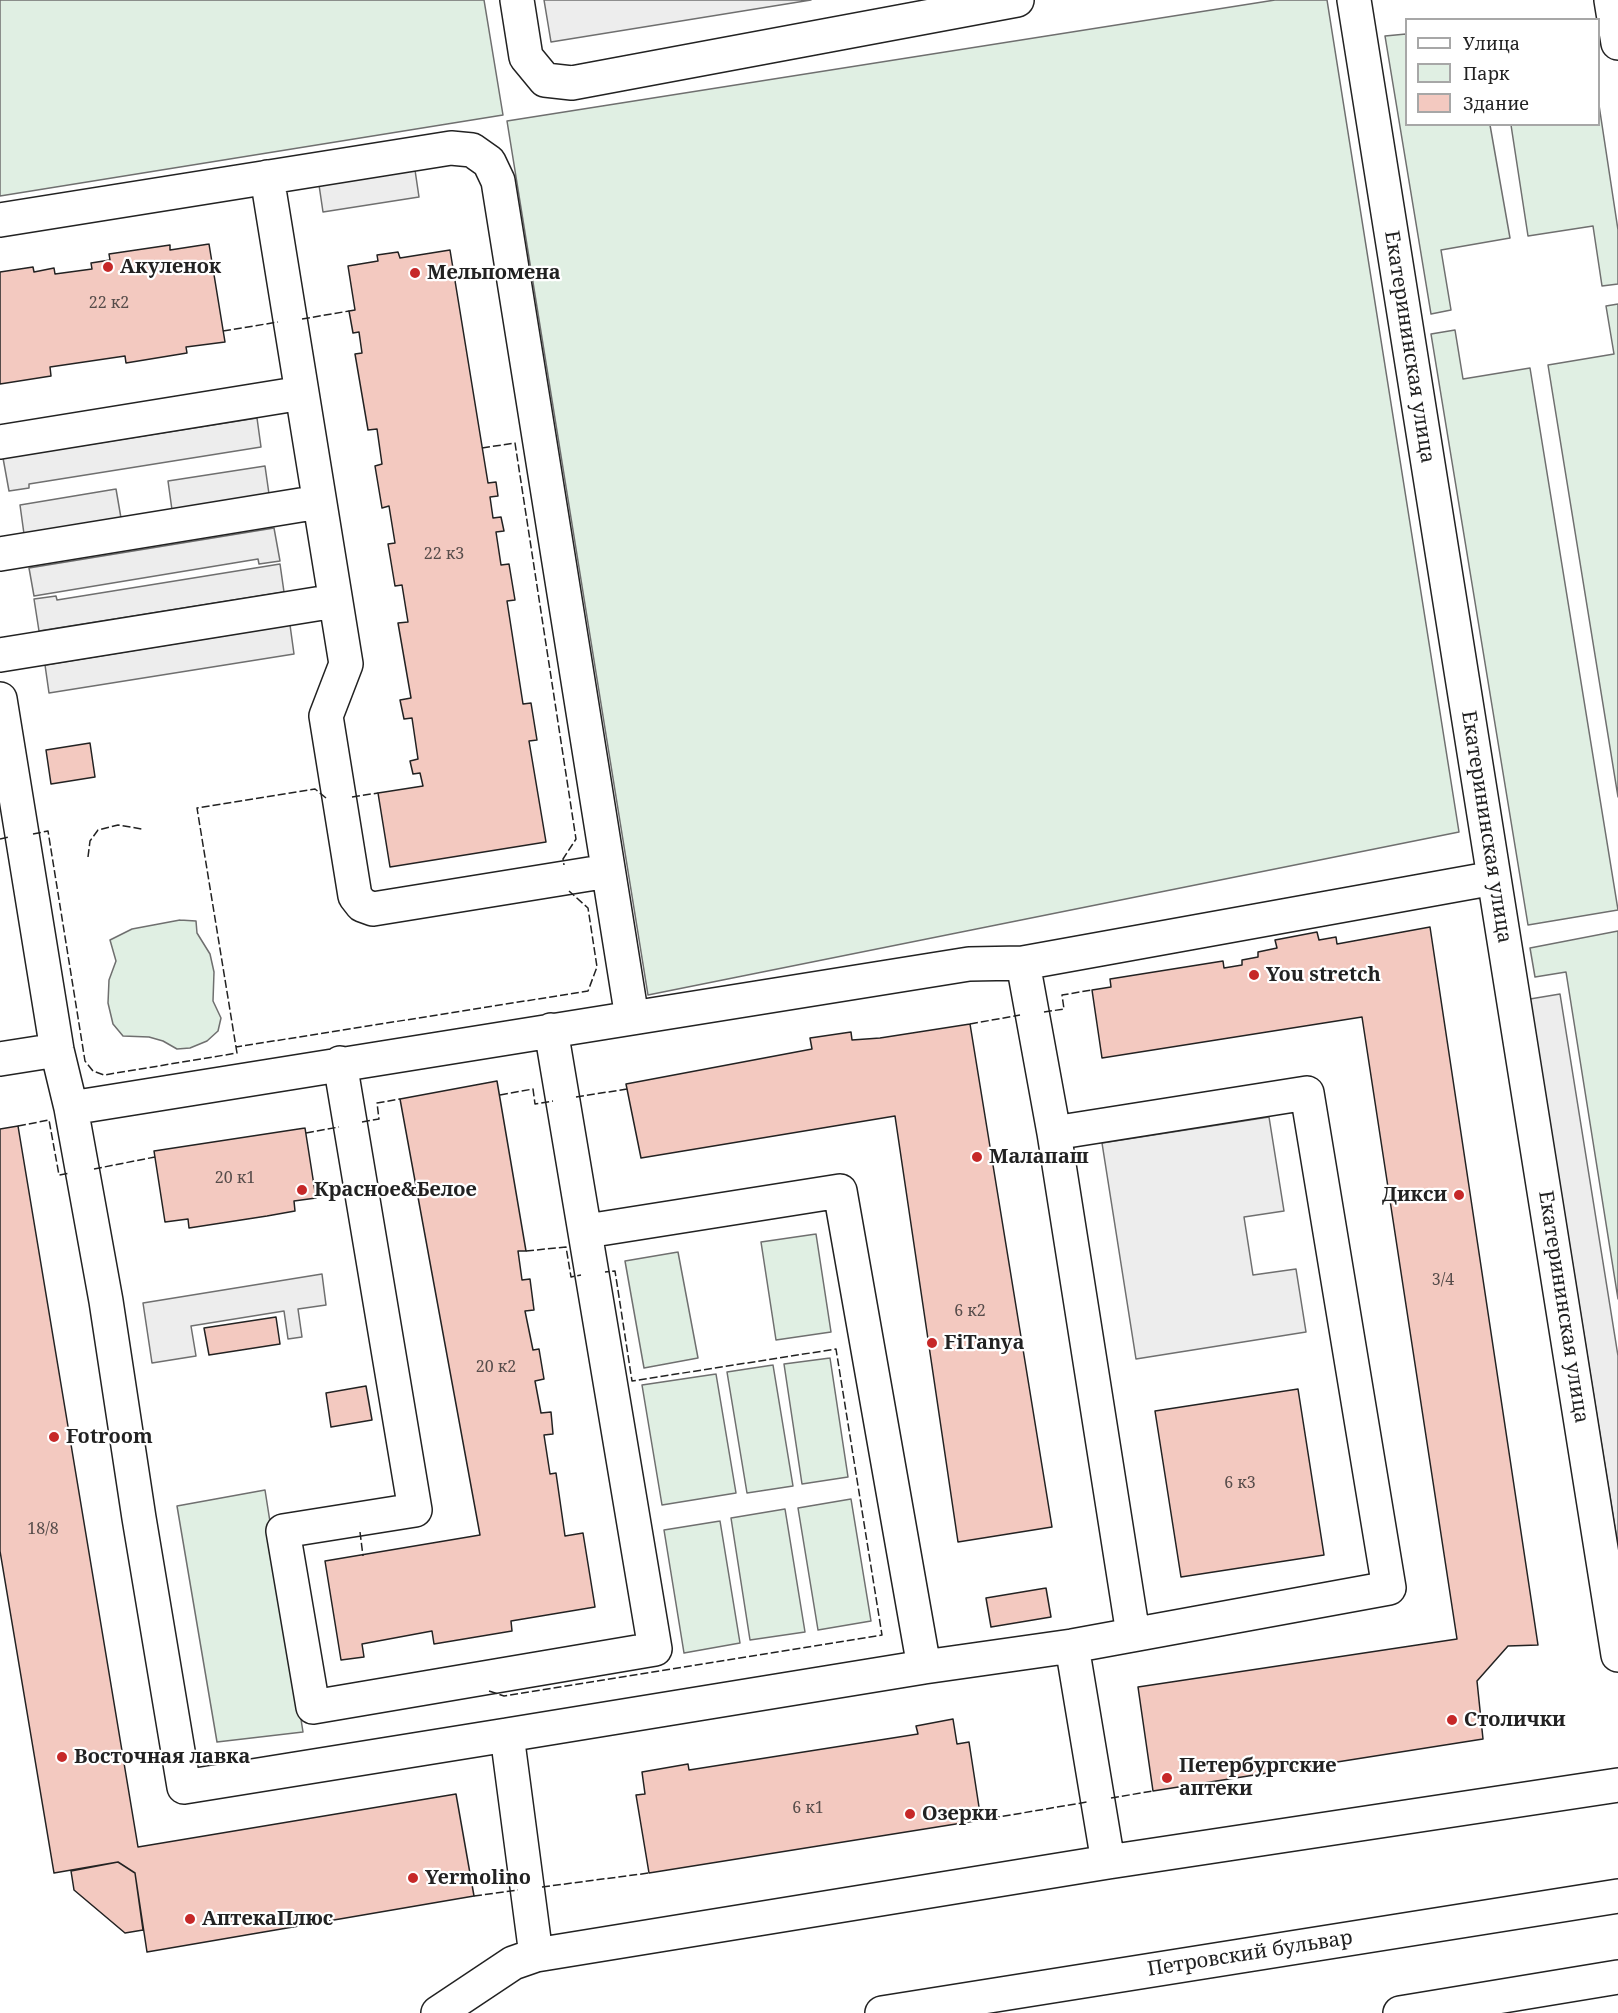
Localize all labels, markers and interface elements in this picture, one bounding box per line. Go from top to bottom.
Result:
legend [1405,18,1600,126]
text: Улица [1463,31,1520,55]
text: Парк [1463,61,1510,85]
text: Здание [1463,91,1529,115]
street label: Екатерининская улица [1379,229,1439,465]
place label: Акуленок [120,255,221,279]
marker: Акуленок [101,260,115,274]
place label: Мельпомена [427,261,561,285]
marker: Мельпомена [408,266,422,280]
house number: 22 к2 [89,293,129,313]
house number: 22 к3 [424,544,464,564]
street label: Екатерининская улица [1456,709,1516,945]
place label: You stretch [1266,963,1381,987]
marker: You stretch [1247,968,1261,982]
place label: Малапаш [989,1145,1089,1169]
marker: Малапаш [970,1150,984,1164]
house number: 20 к1 [215,1168,255,1188]
place label: Красное&Белое [314,1178,477,1202]
marker: Красное&Белое [295,1183,309,1197]
place label: Дикси [1382,1183,1447,1207]
marker: Дикси [1452,1188,1466,1202]
street label: Екатерининская улица [1533,1189,1593,1425]
house number: 3/4 [1432,1270,1454,1290]
house number: 6 к2 [954,1301,986,1321]
place label: FiTanya [944,1331,1024,1355]
marker: FiTanya [925,1336,939,1350]
house number: 20 к2 [476,1357,516,1377]
place label: Fotroom [66,1425,153,1449]
marker: Fotroom [47,1430,61,1444]
house number: 6 к3 [1224,1473,1256,1493]
house number: 18/8 [27,1519,59,1539]
place label: Столички [1464,1708,1566,1732]
marker: Столички [1445,1713,1459,1727]
place label: Восточная лавка [74,1745,250,1769]
marker: Восточная лавка [55,1750,69,1764]
place label: Петербургские аптеки [1179,1754,1337,1801]
marker: Петербургские аптеки [1160,1771,1174,1785]
house number: 6 к1 [792,1798,824,1818]
place label: Озерки [922,1802,998,1826]
marker: Озерки [903,1807,917,1821]
place label: Yermolino [425,1866,531,1890]
marker: Yermolino [406,1871,420,1885]
place label: АптекаПлюс [202,1907,333,1931]
marker: АптекаПлюс [183,1912,197,1926]
street label: Петровский бульвар [1146,1926,1354,1982]

